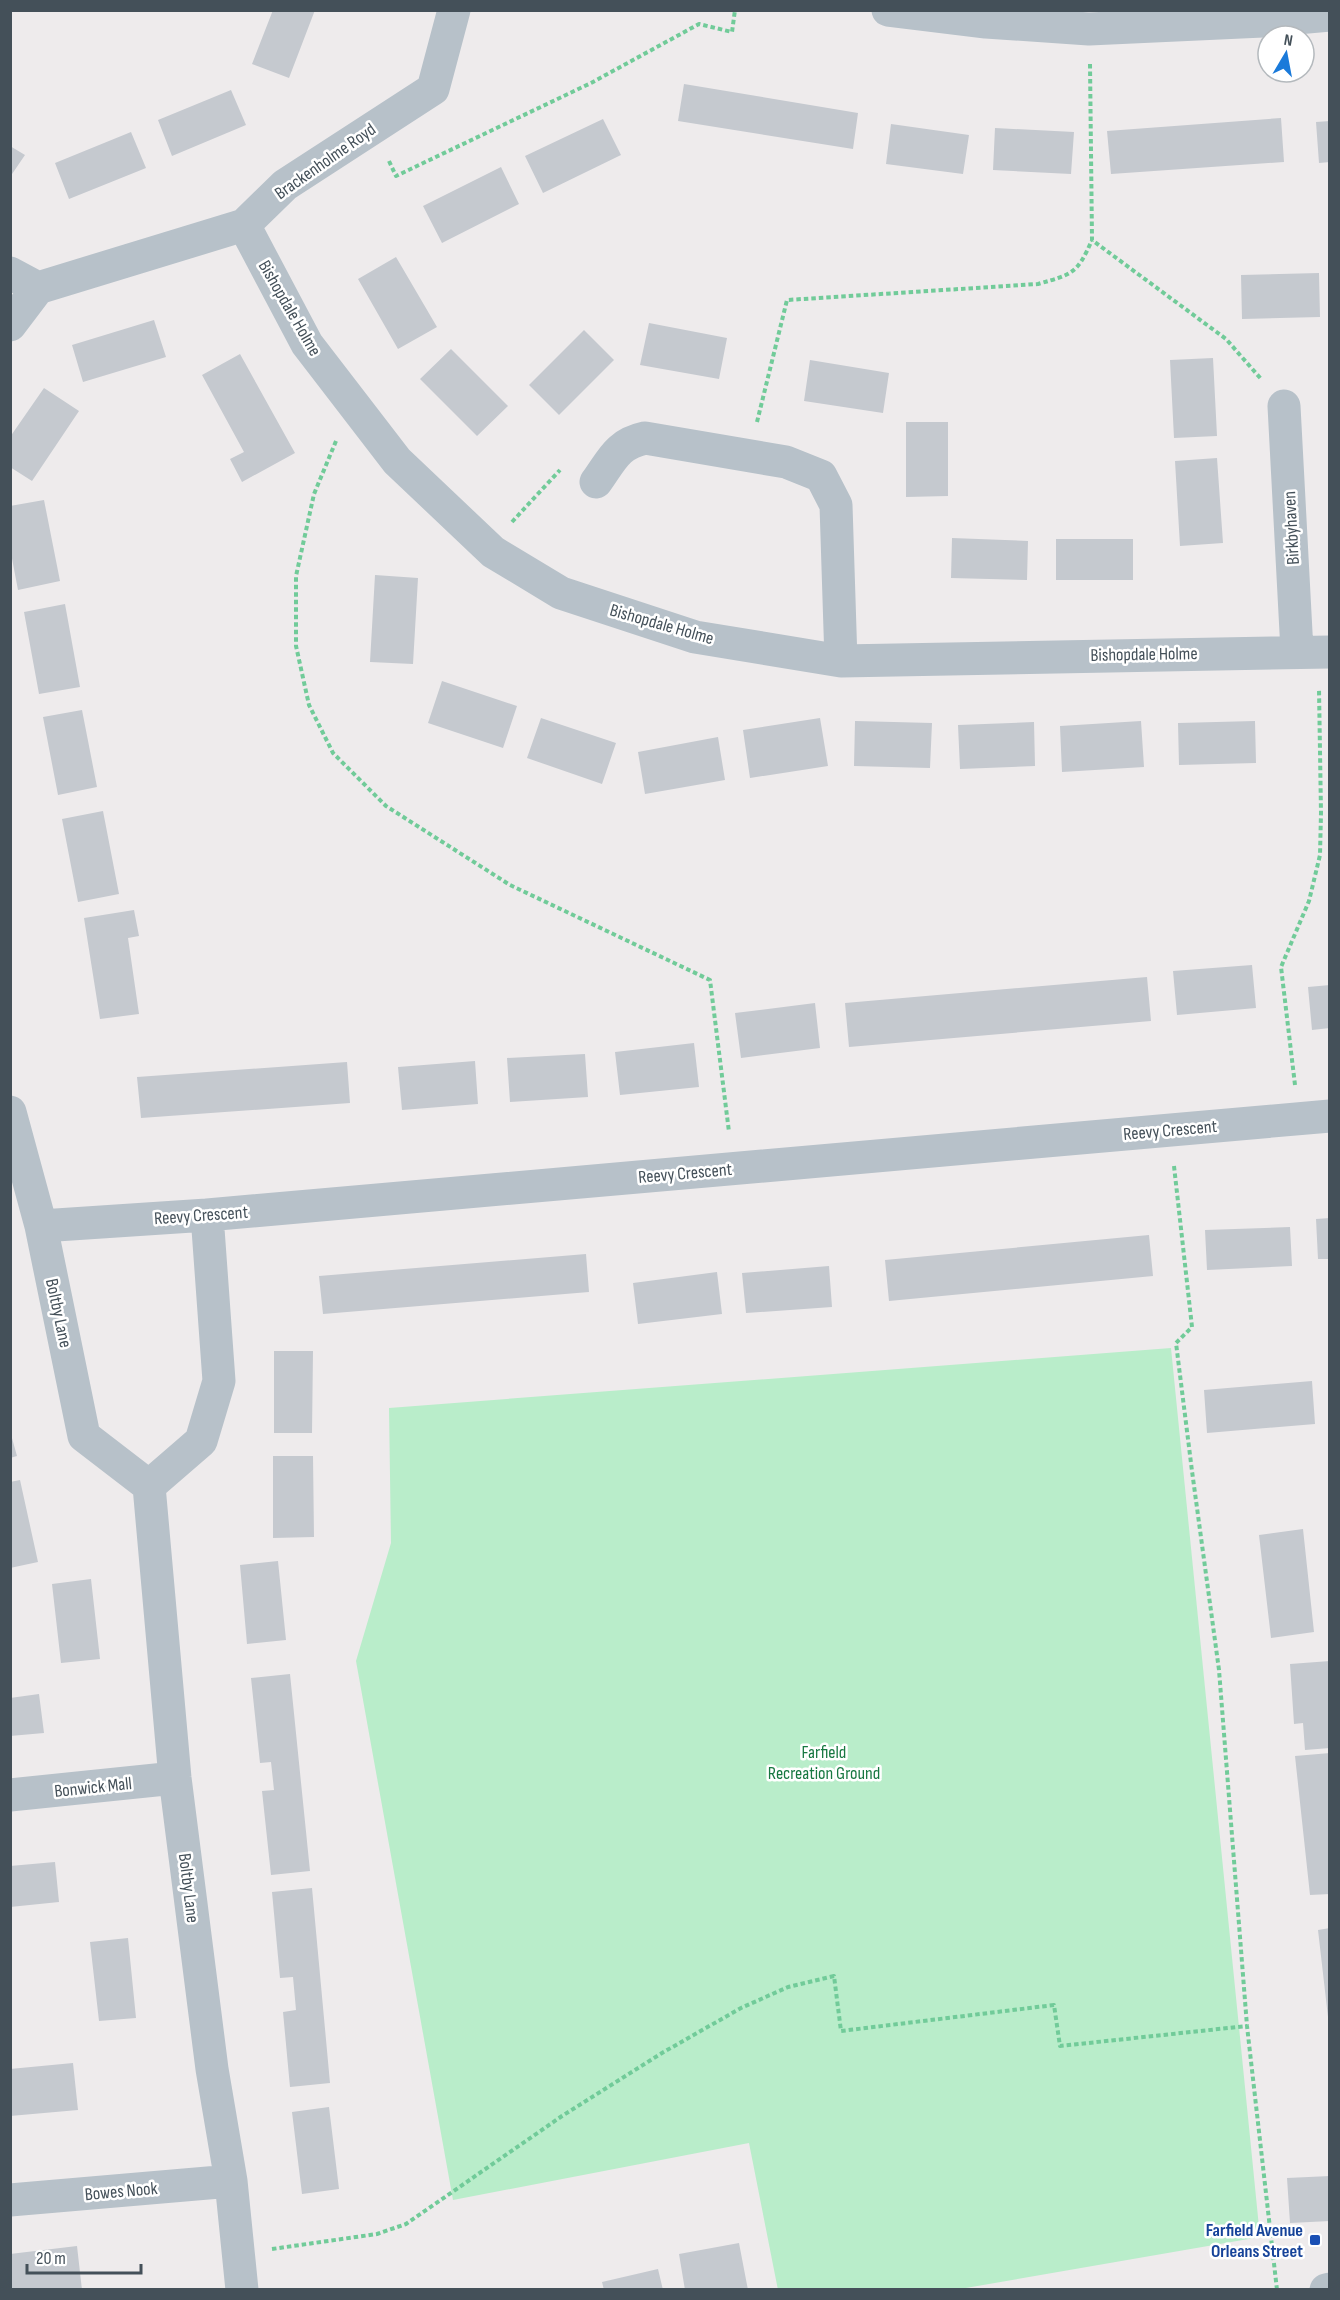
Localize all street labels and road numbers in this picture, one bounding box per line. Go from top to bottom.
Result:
street label: Brackenholme Royd [271,119,380,204]
street label: Bishopdale Holme [254,257,325,360]
street label: Birkbyhaven [1279,490,1304,565]
street label: Bishopdale Holme [607,600,716,649]
street label: Bishopdale Holme [1090,643,1198,666]
street label: Reevy Crescent [1122,1116,1218,1145]
street label: Reevy Crescent [637,1159,733,1188]
street label: Reevy Crescent [153,1202,249,1229]
street label: Boltby Lane [41,1277,76,1350]
street label: Bonwick Mall [53,1773,133,1802]
street label: Boltby Lane [174,1852,203,1924]
street label: Bowes Nook [84,2178,158,2205]

